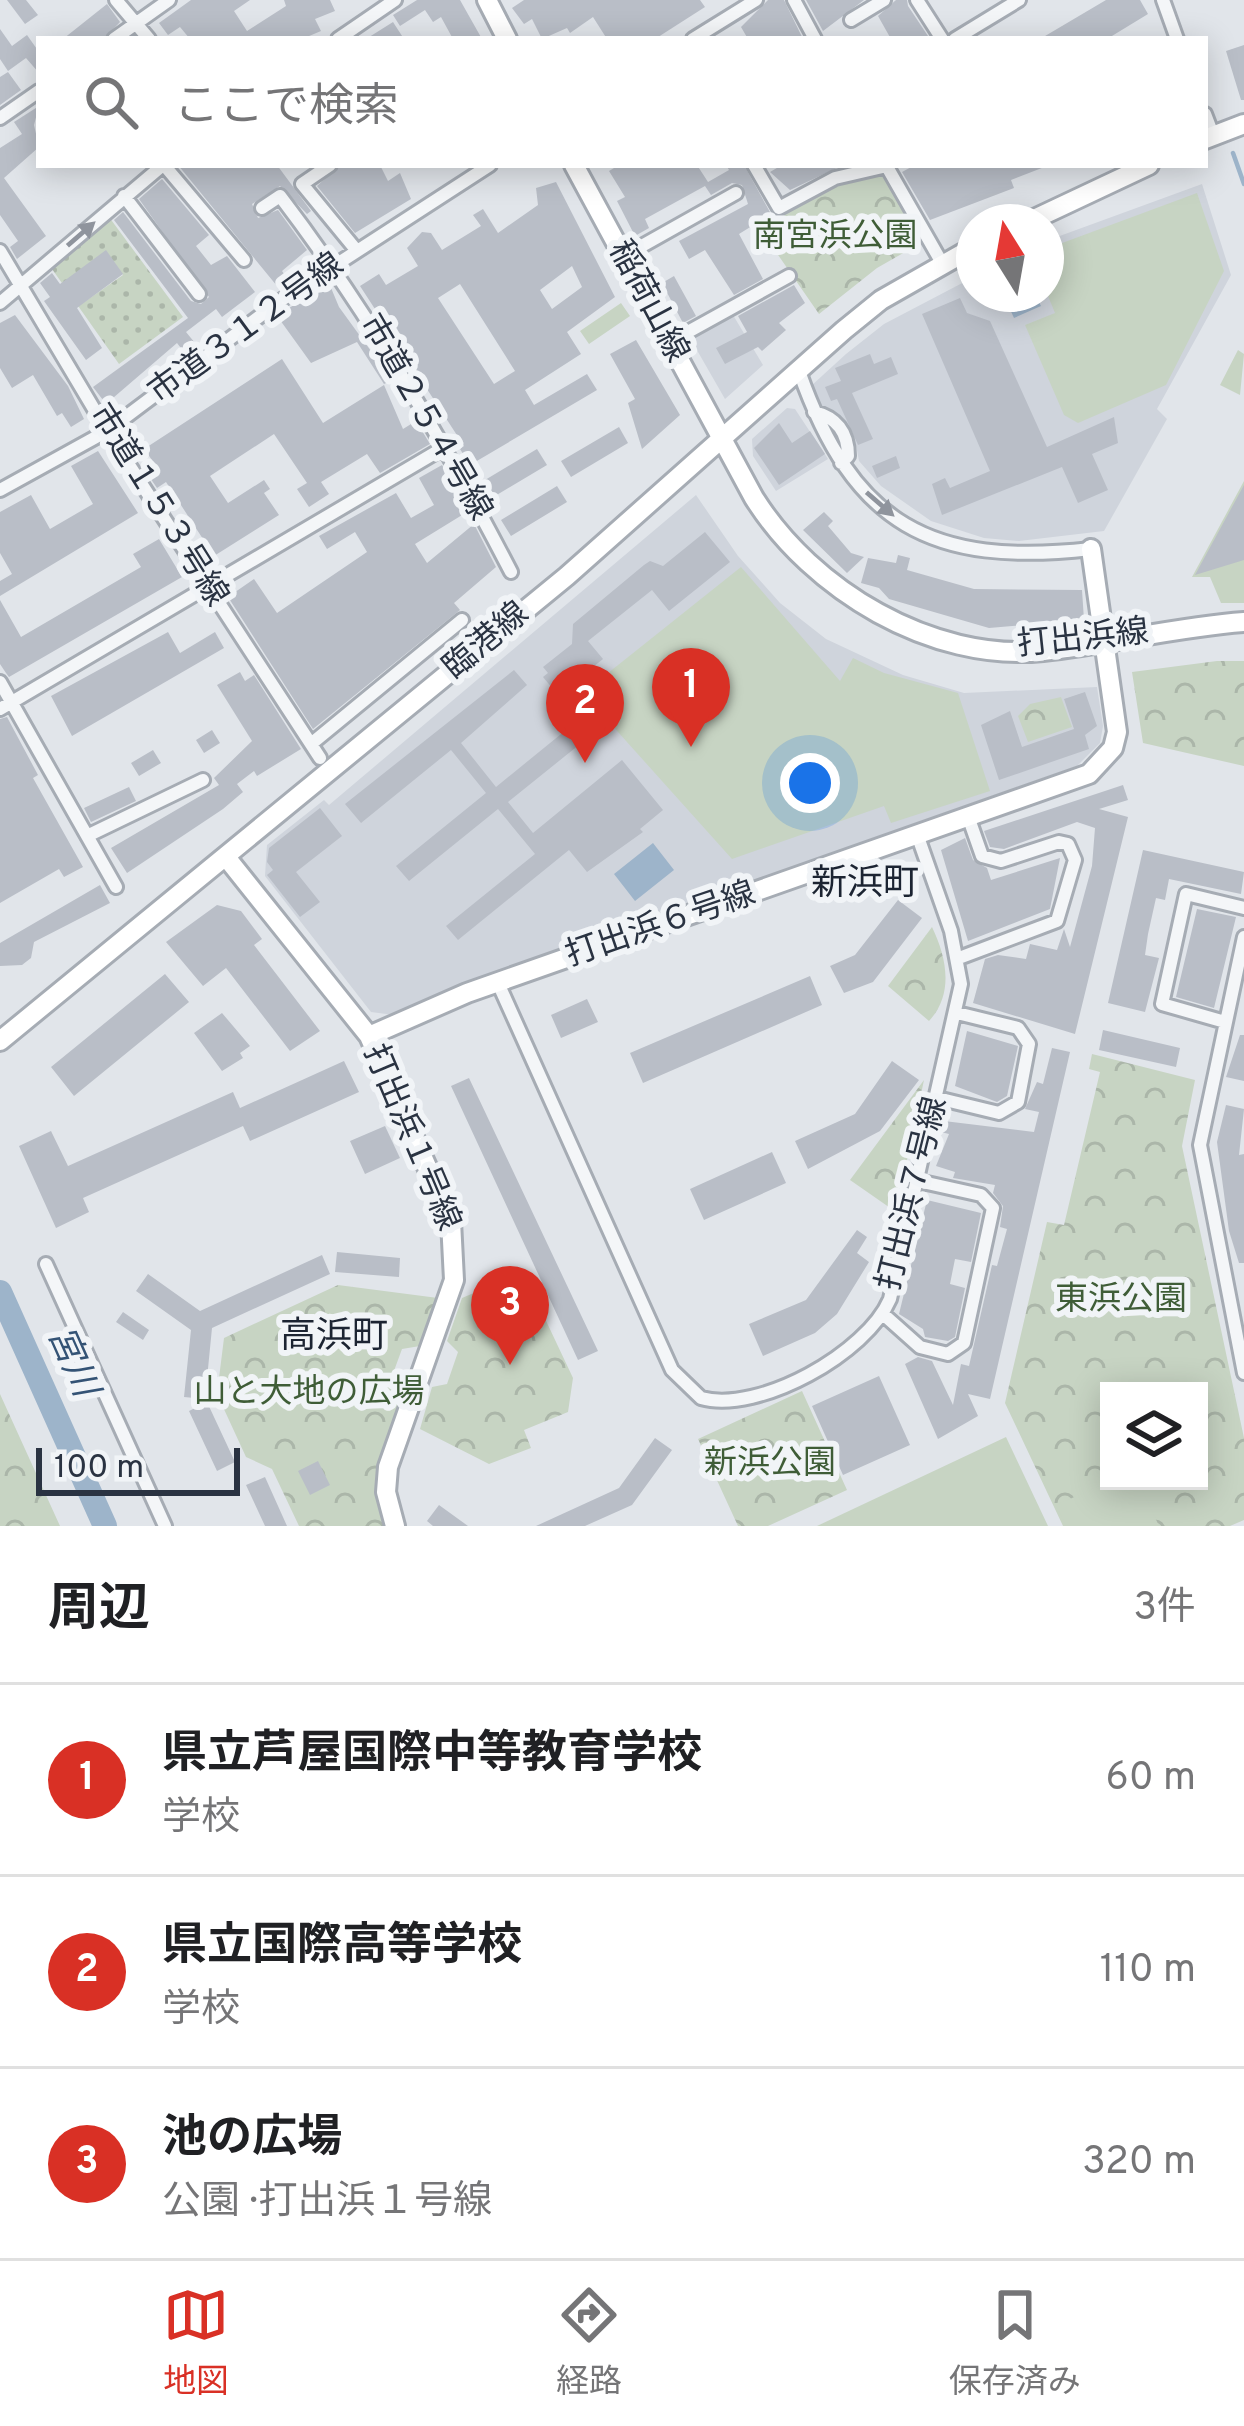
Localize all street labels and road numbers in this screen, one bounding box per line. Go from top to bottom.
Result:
street label: 稲荷山線 [597,234,697,370]
street label: 市道３１２号線 [141,245,353,415]
street label: 市道２５４号線 [348,307,500,529]
street label: 市道１５３号線 [78,397,236,615]
street label: 臨港線 [436,594,538,690]
street label: 打出浜線 [1015,612,1151,668]
street label: 打出浜６号線 [561,874,761,978]
street label: 打出浜１号線 [352,1039,468,1237]
street label: 打出浜７号線 [870,1093,958,1295]

